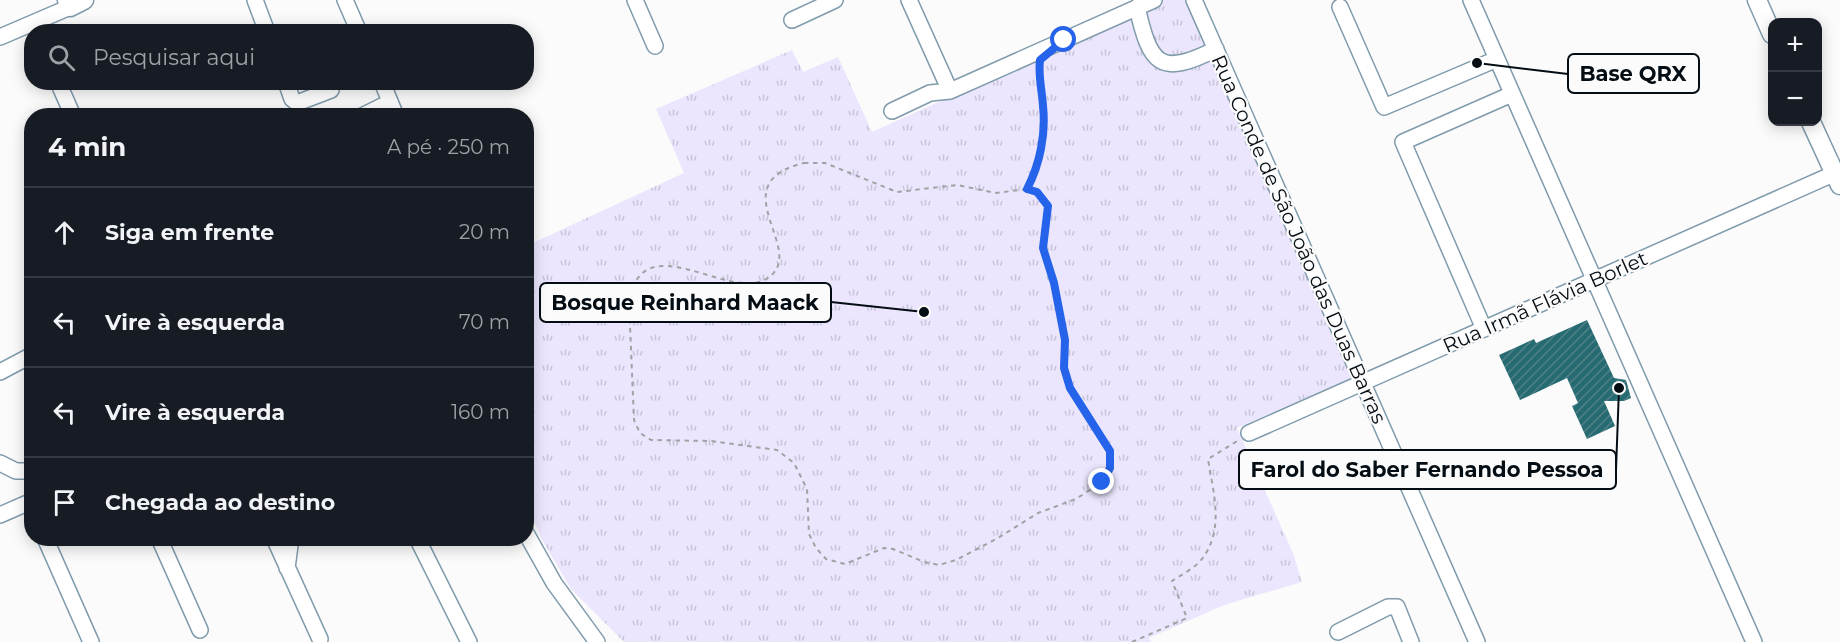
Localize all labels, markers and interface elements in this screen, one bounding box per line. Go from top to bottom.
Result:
map controls [1768,18,1822,126]
button: + [1768,18,1822,72]
search box [24,24,534,90]
route start [1050,26,1076,52]
icon: search [45,41,78,74]
text: Pesquisar aqui [93,44,255,71]
street label: Rua Conde de São João das Duas Barras [1206,51,1392,427]
callout: Base QRX [1568,54,1699,93]
text: Base QRX [1579,61,1687,86]
button: − [1768,72,1822,126]
text: 4 min [48,131,126,163]
text: A pé · 250 m [387,135,510,159]
icon: ahead [48,216,81,249]
text: Siga em frente [105,219,274,246]
text: 20 m [459,220,510,244]
street label: Rua Irmã Flávia Borlet [1439,246,1651,358]
callout: Bosque Reinhard Maack [540,283,831,322]
text: Bosque Reinhard Maack [551,290,819,315]
icon: left [48,306,81,339]
text: Vire à esquerda [105,309,285,336]
text: 70 m [459,310,510,334]
icon: left [48,396,81,429]
text: Vire à esquerda [105,399,285,426]
text: 160 m [451,400,510,424]
callout: Farol do Saber Fernando Pessoa [1239,450,1616,489]
text: Farol do Saber Fernando Pessoa [1250,457,1604,482]
route end [1088,468,1114,494]
icon: arrive [48,486,81,519]
text: Chegada ao destino [105,489,335,516]

